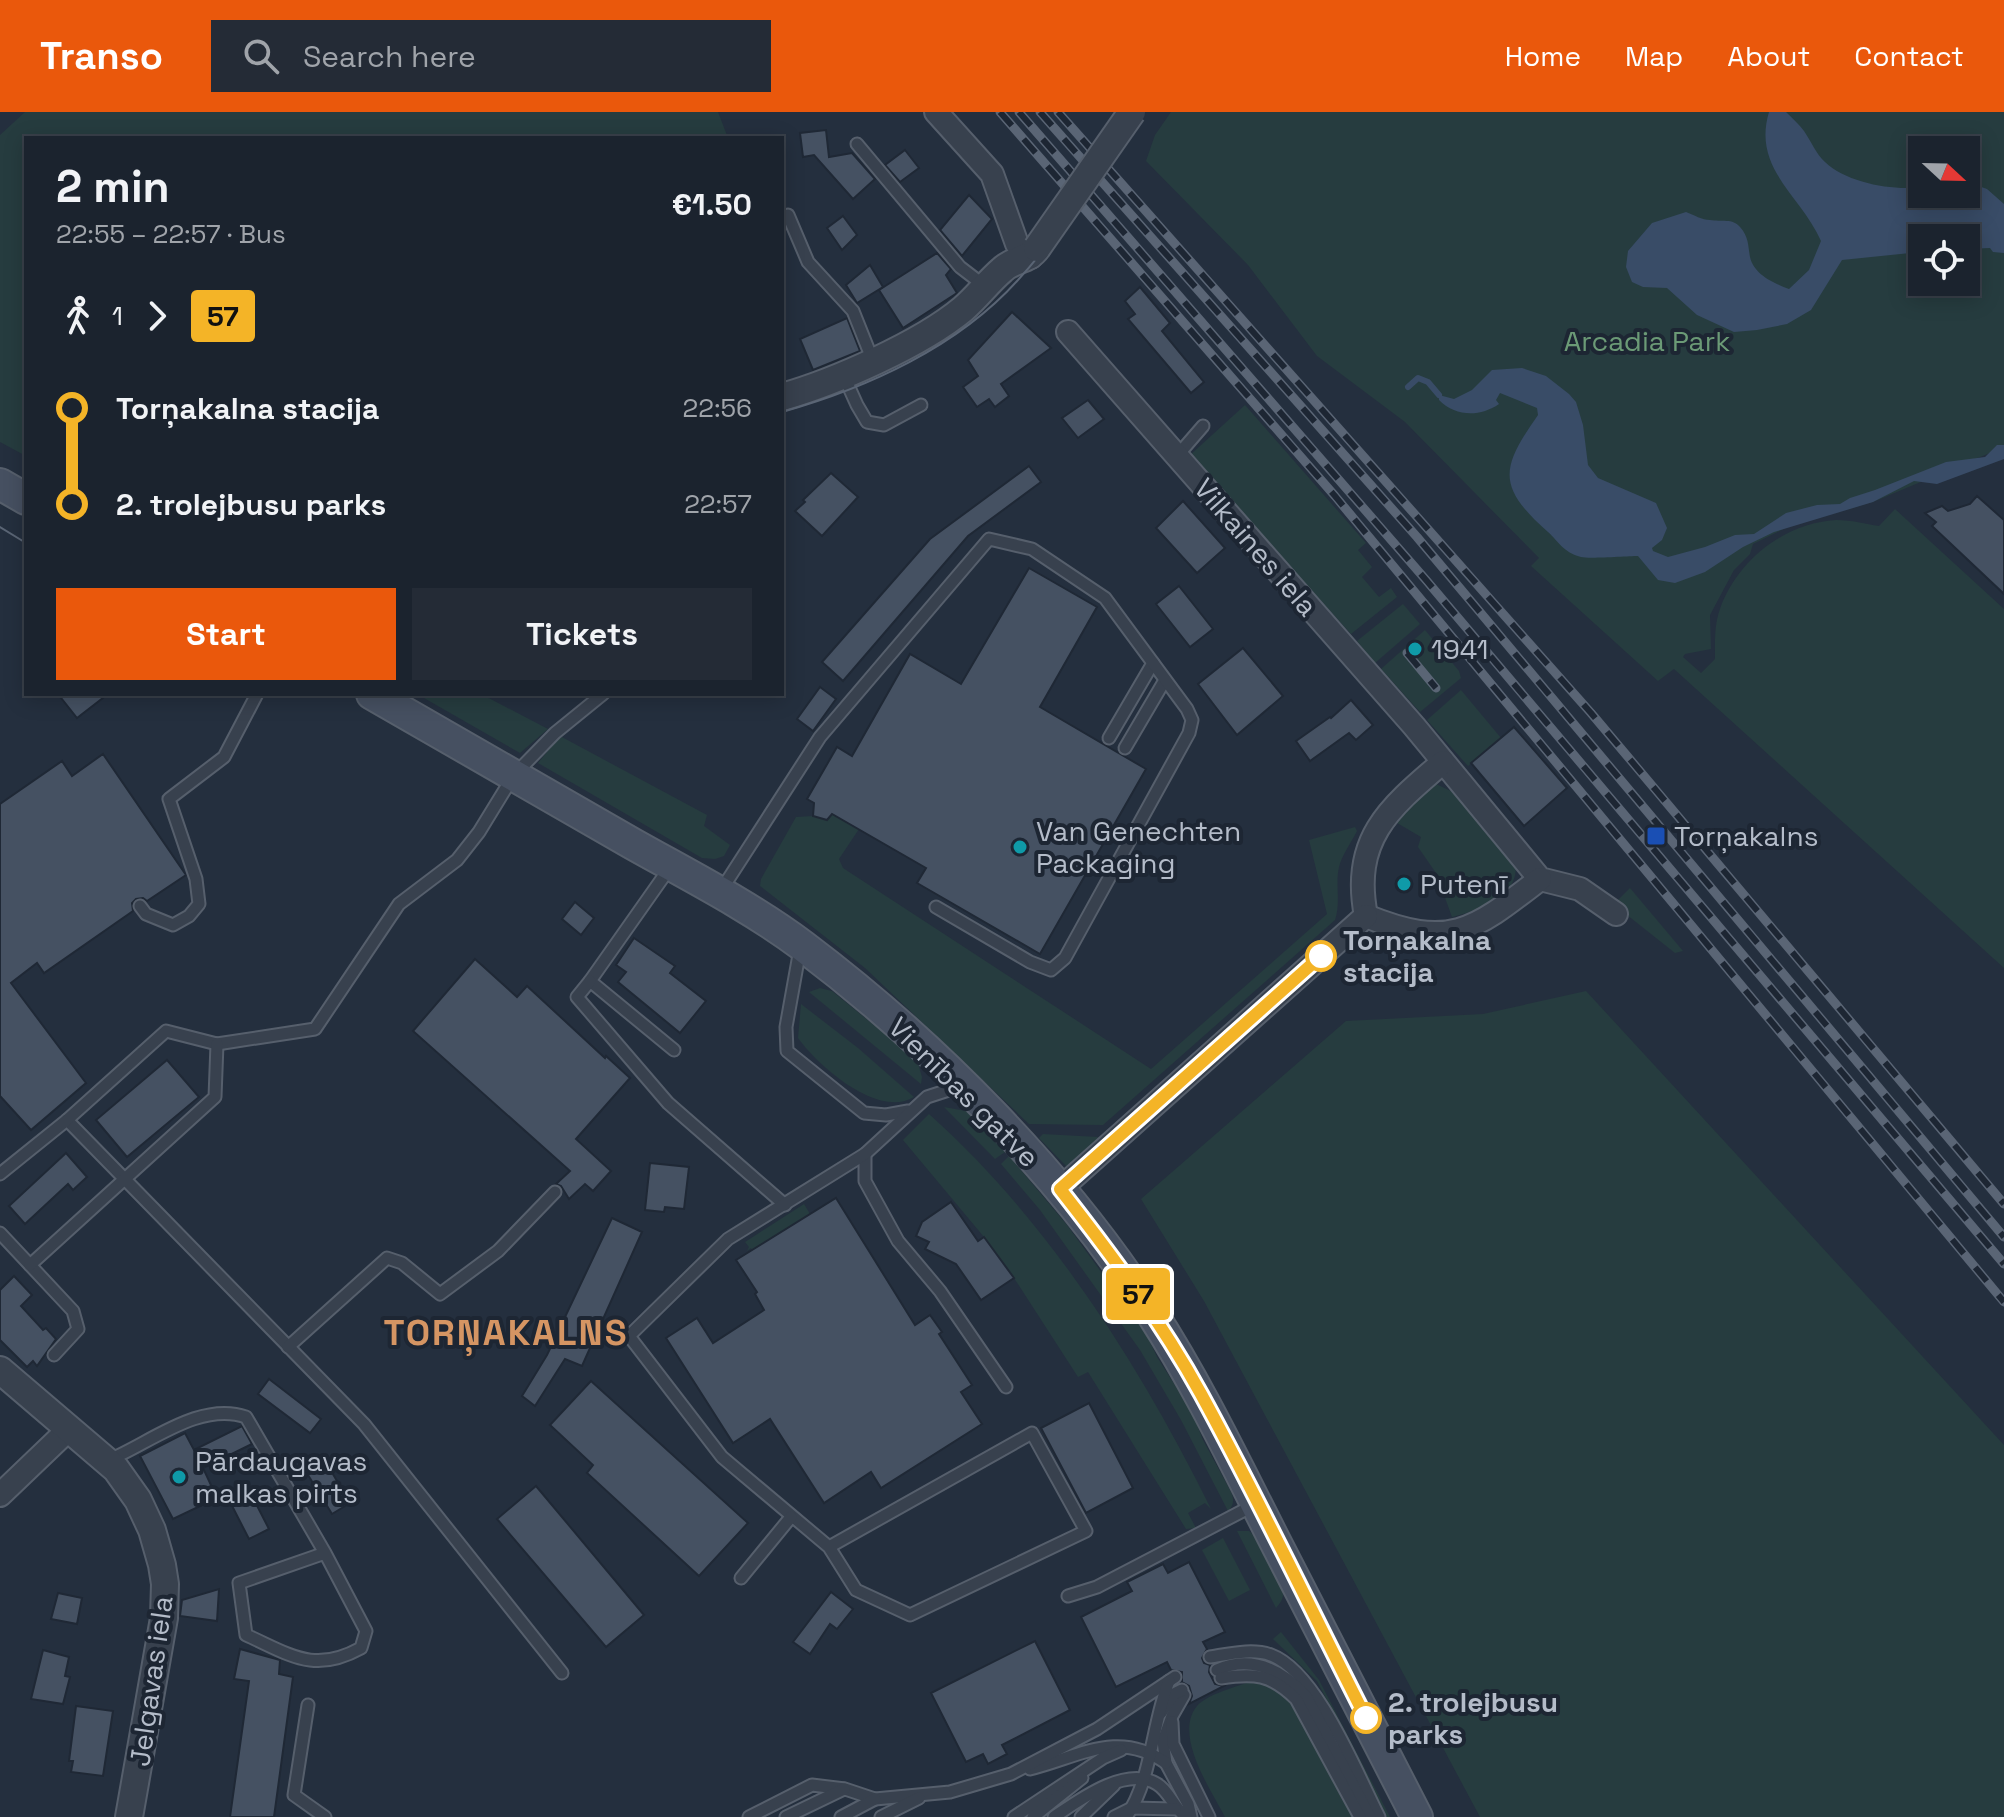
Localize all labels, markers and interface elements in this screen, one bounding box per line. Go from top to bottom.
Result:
search box [211,20,771,92]
text: Transo [40,32,163,80]
icon: search [239,34,283,78]
text: Search here [303,37,476,76]
text: Home [1505,38,1581,74]
text: Map [1625,38,1683,74]
text: About [1727,38,1810,74]
text: Contact [1854,38,1964,74]
north arrow [1908,136,1980,208]
map controls [1908,136,1980,296]
text: 2 min [56,159,170,215]
text: €1.50 [672,185,752,224]
text: 22:55 – 22:57 · Bus [56,217,286,251]
button: locate [1908,224,1980,296]
icon: walk [56,294,100,338]
icon: forward [135,294,179,338]
text: 57 [207,298,239,334]
text: 1 [112,299,123,333]
park label: Arcadia Park [1564,323,1730,359]
text: Torņakalna stacija [116,389,379,428]
text: 22:56 [683,391,752,425]
street label: Vilkaines iela [1186,471,1326,623]
text: 2. trolejbusu parks [116,485,386,524]
text: 22:57 [684,487,752,521]
button: Start [56,588,396,680]
button: Tickets [412,588,752,680]
place label: 1941 [1431,631,1488,667]
marker: 1941 [1406,640,1424,658]
place label: Van Genechten Packaging [1036,813,1241,881]
place label: Torņakalns [1674,818,1818,854]
marker: Torņakalns [1645,825,1667,847]
marker: Van Genechten Packaging [1011,838,1029,856]
place label: Putenī [1420,866,1508,902]
marker: Putenī [1395,875,1413,893]
place label: Torņakalna stacija [1343,922,1491,990]
marker: Torņakalna stacija [1306,941,1336,971]
street label: Vienības gatve [881,1009,1047,1175]
line badge: 57 [1102,1268,1174,1320]
text: 57 [1122,1276,1154,1312]
district label: TORŅAKALNS [383,1310,629,1356]
place label: Pārdaugavas malkas pirts [195,1443,367,1511]
marker: Pārdaugavas malkas pirts [170,1468,188,1486]
street label: Jelgavas iela [121,1594,181,1768]
place label: 2. trolejbusu parks [1388,1684,1558,1752]
marker: 2. trolejbusu parks [1351,1703,1381,1733]

